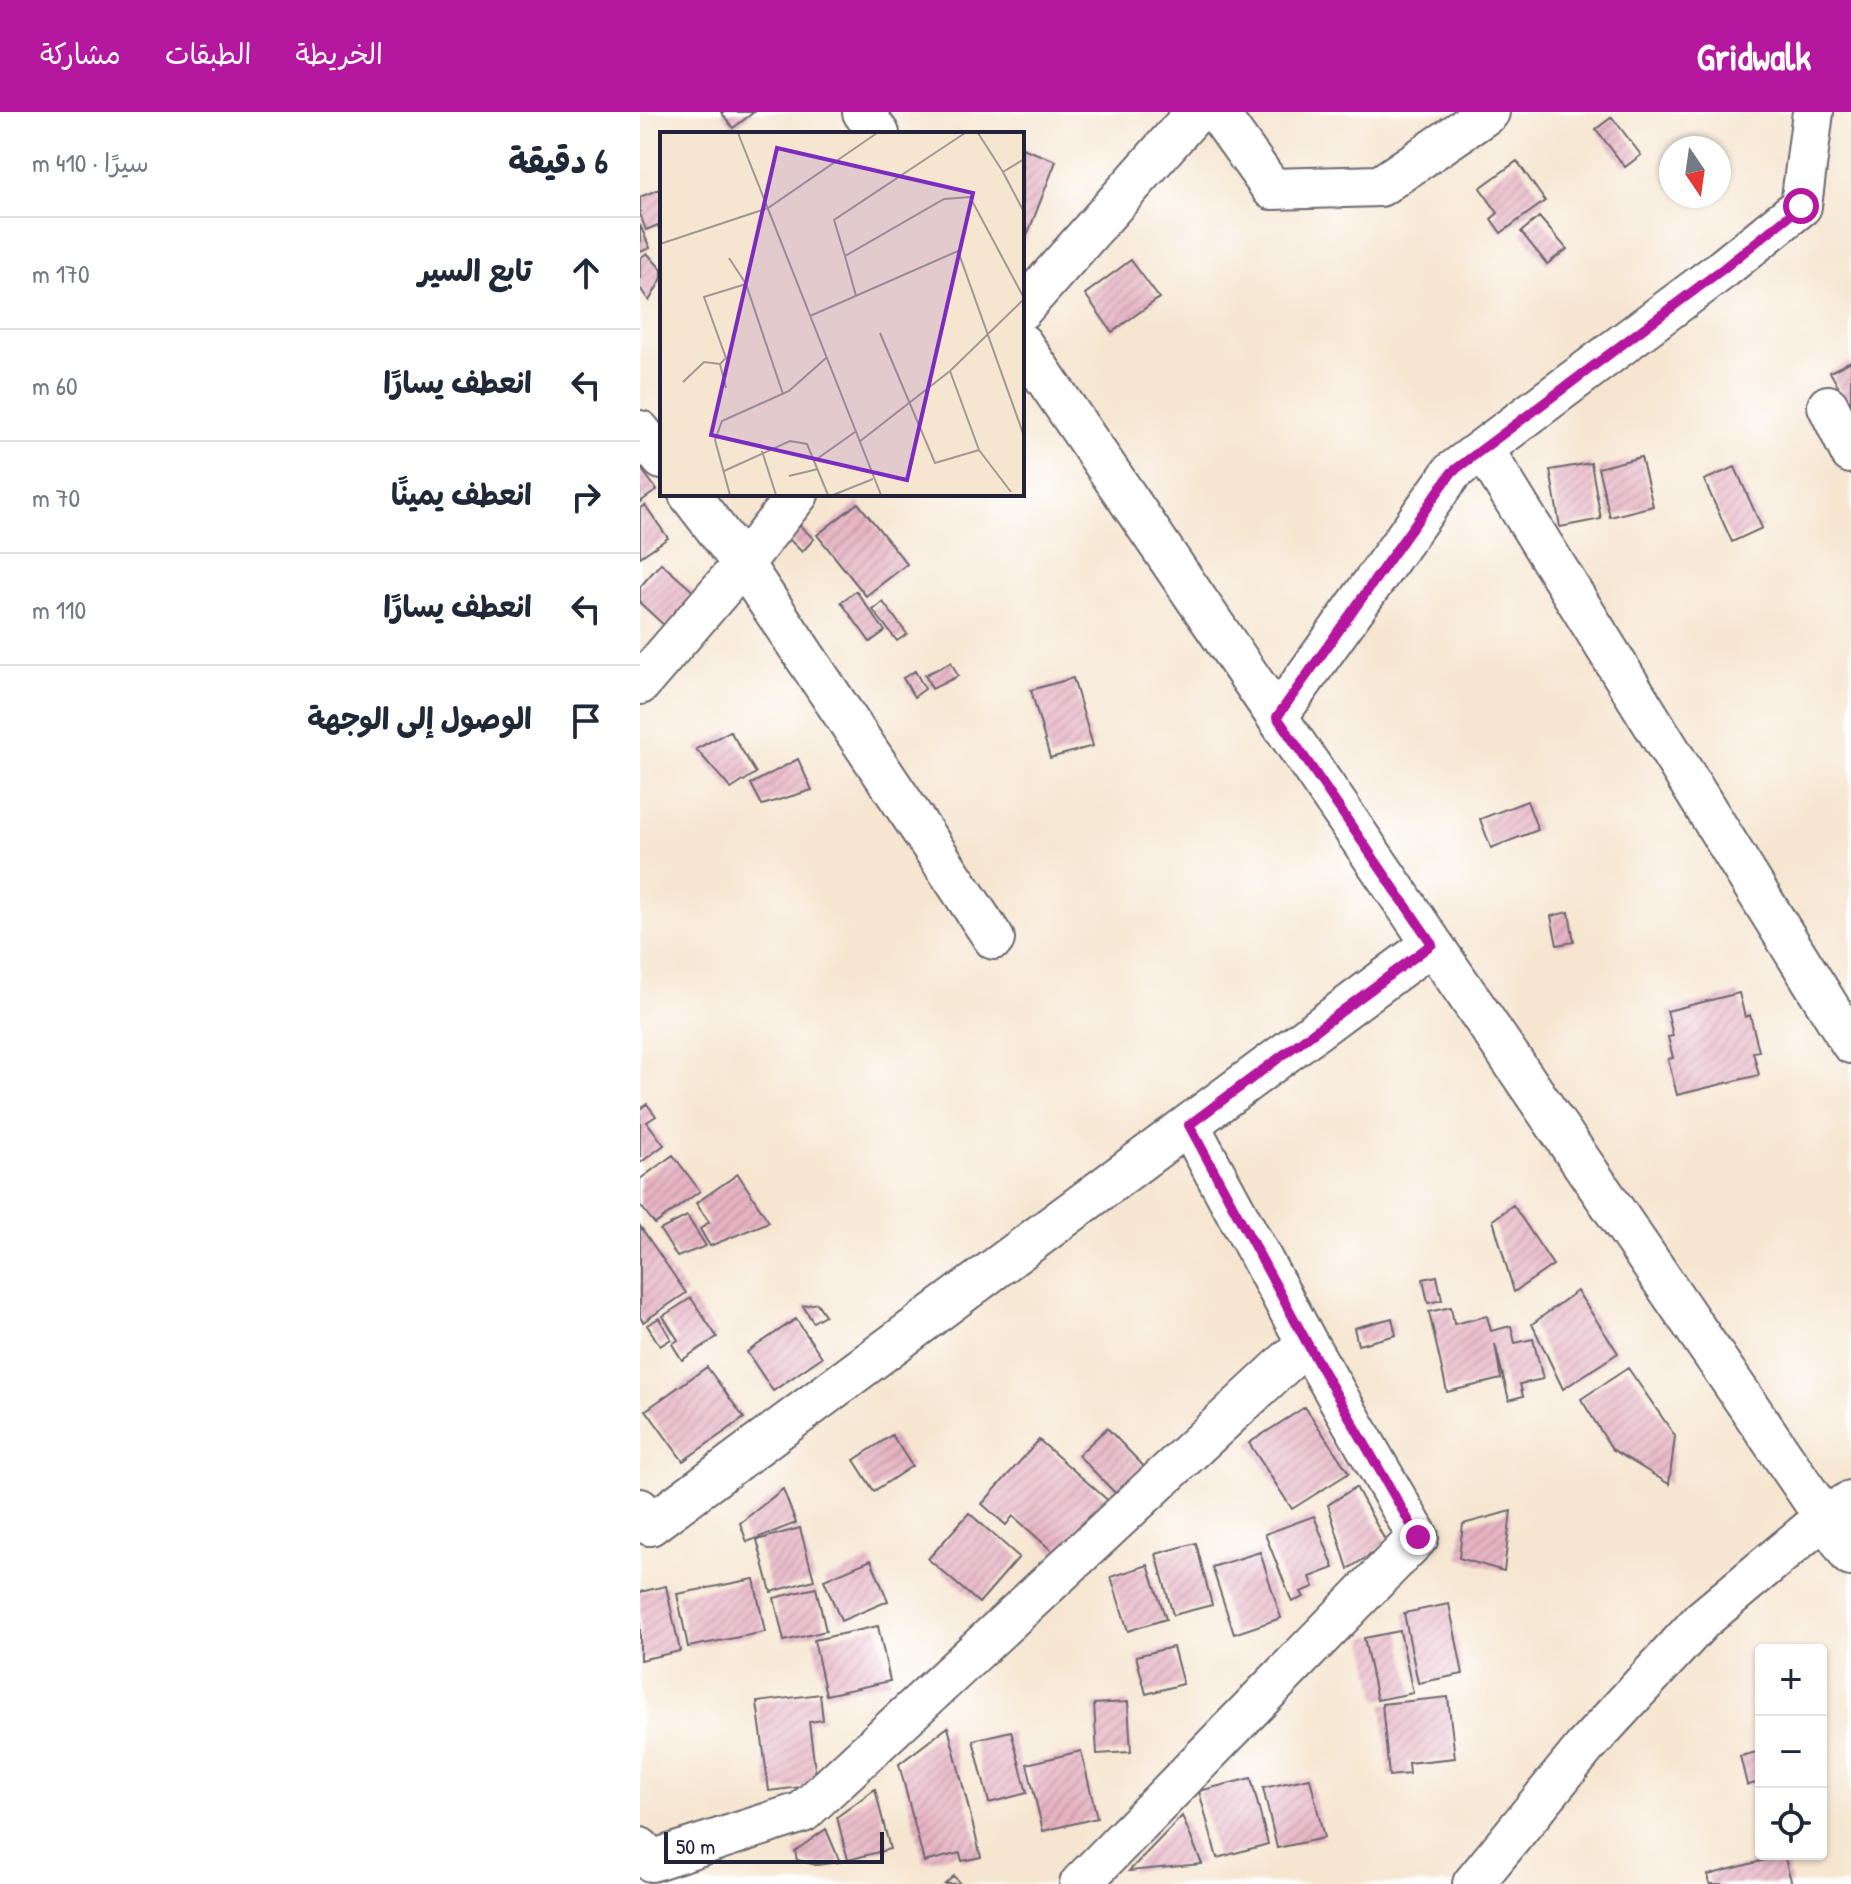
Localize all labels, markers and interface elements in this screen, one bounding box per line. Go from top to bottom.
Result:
text: Gridwalk [1696,30,1811,82]
text: مشاركة [40,35,121,73]
text: الطبقات [165,35,251,73]
text: الخريطة [295,35,383,73]
inset map [660,132,1024,496]
north arrow [1659,136,1731,208]
text: 6 دقيقة [508,138,608,184]
text: سيرًا · 410 m [32,145,149,180]
route start [1783,188,1819,224]
text: تابع السير [418,250,532,290]
icon: ahead [564,251,608,295]
text: 170 m [32,256,90,291]
text: انعطف يسارًا [383,362,532,402]
icon: left [564,363,608,407]
text: 60 m [32,368,78,403]
text: انعطف يمينًا [391,474,532,514]
icon: right [564,475,608,519]
text: 70 m [32,480,80,515]
text: انعطف يسارًا [383,586,532,626]
icon: left [564,587,608,631]
text: 110 m [32,592,86,627]
text: الوصول إلى الوجهة [307,698,532,738]
icon: arrive [564,699,608,743]
route end [1400,1519,1436,1555]
map controls [1755,1644,1827,1860]
button: + [1755,1644,1827,1716]
button: − [1755,1716,1827,1788]
button: locate [1755,1788,1827,1860]
scale bar [664,1828,884,1864]
text: 50 m [676,1831,715,1861]

